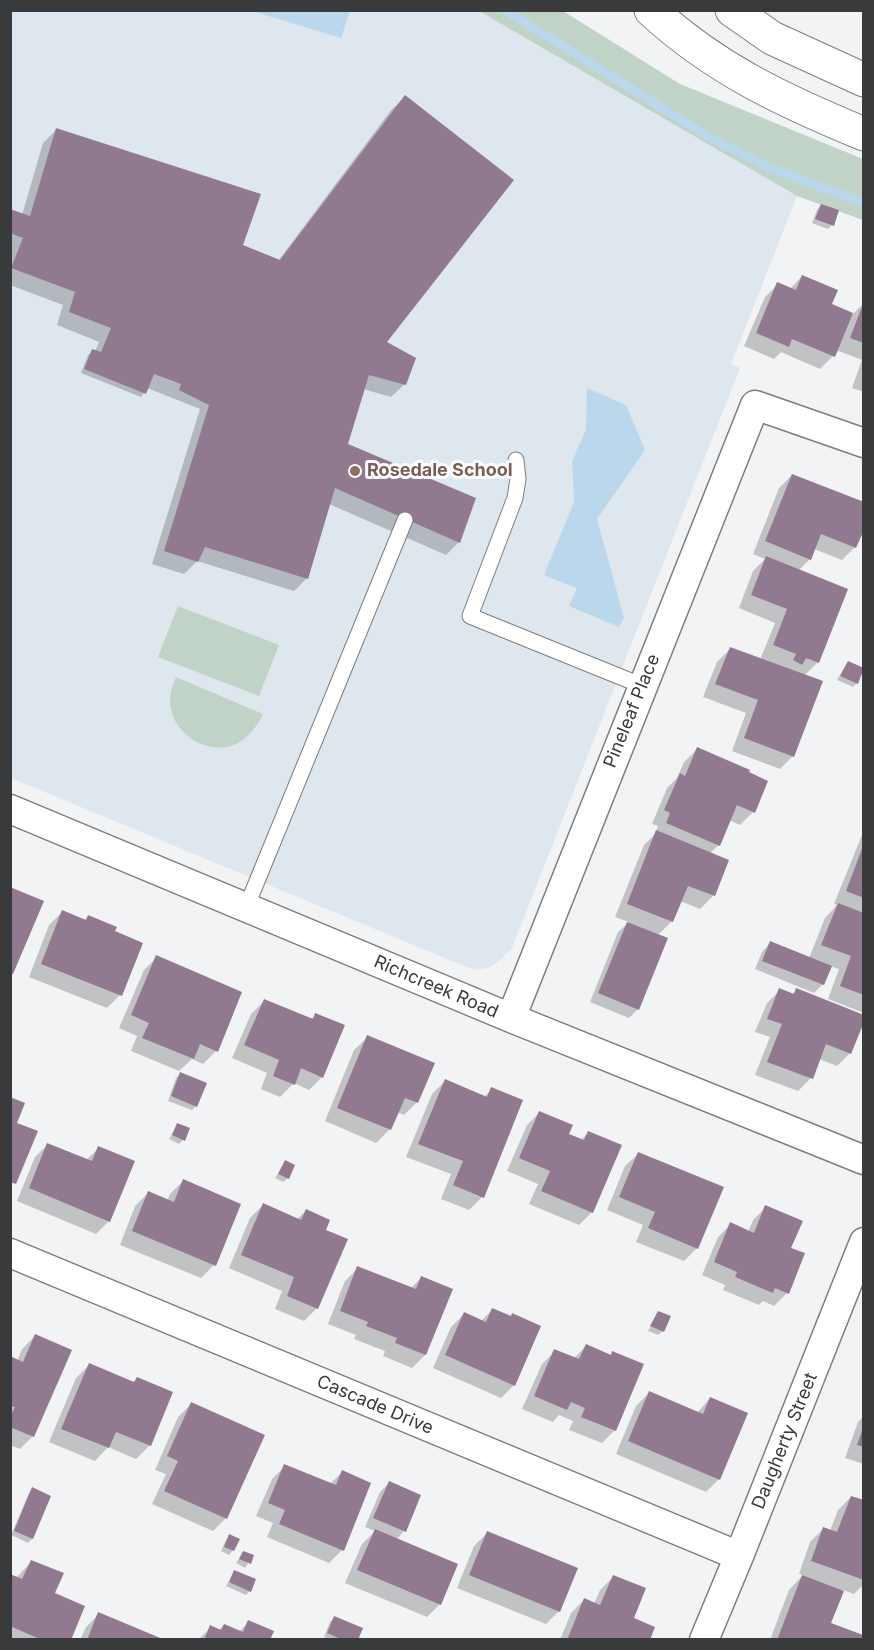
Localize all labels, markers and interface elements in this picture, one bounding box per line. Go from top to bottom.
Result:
place label: Rosedale School [367,460,513,482]
marker: Rosedale School [348,464,362,478]
street label: Pineleaf Place [599,651,665,771]
street label: Richcreek Road [371,951,501,1023]
street label: Daugherty Street [748,1370,822,1512]
street label: Cascade Drive [313,1371,437,1439]

